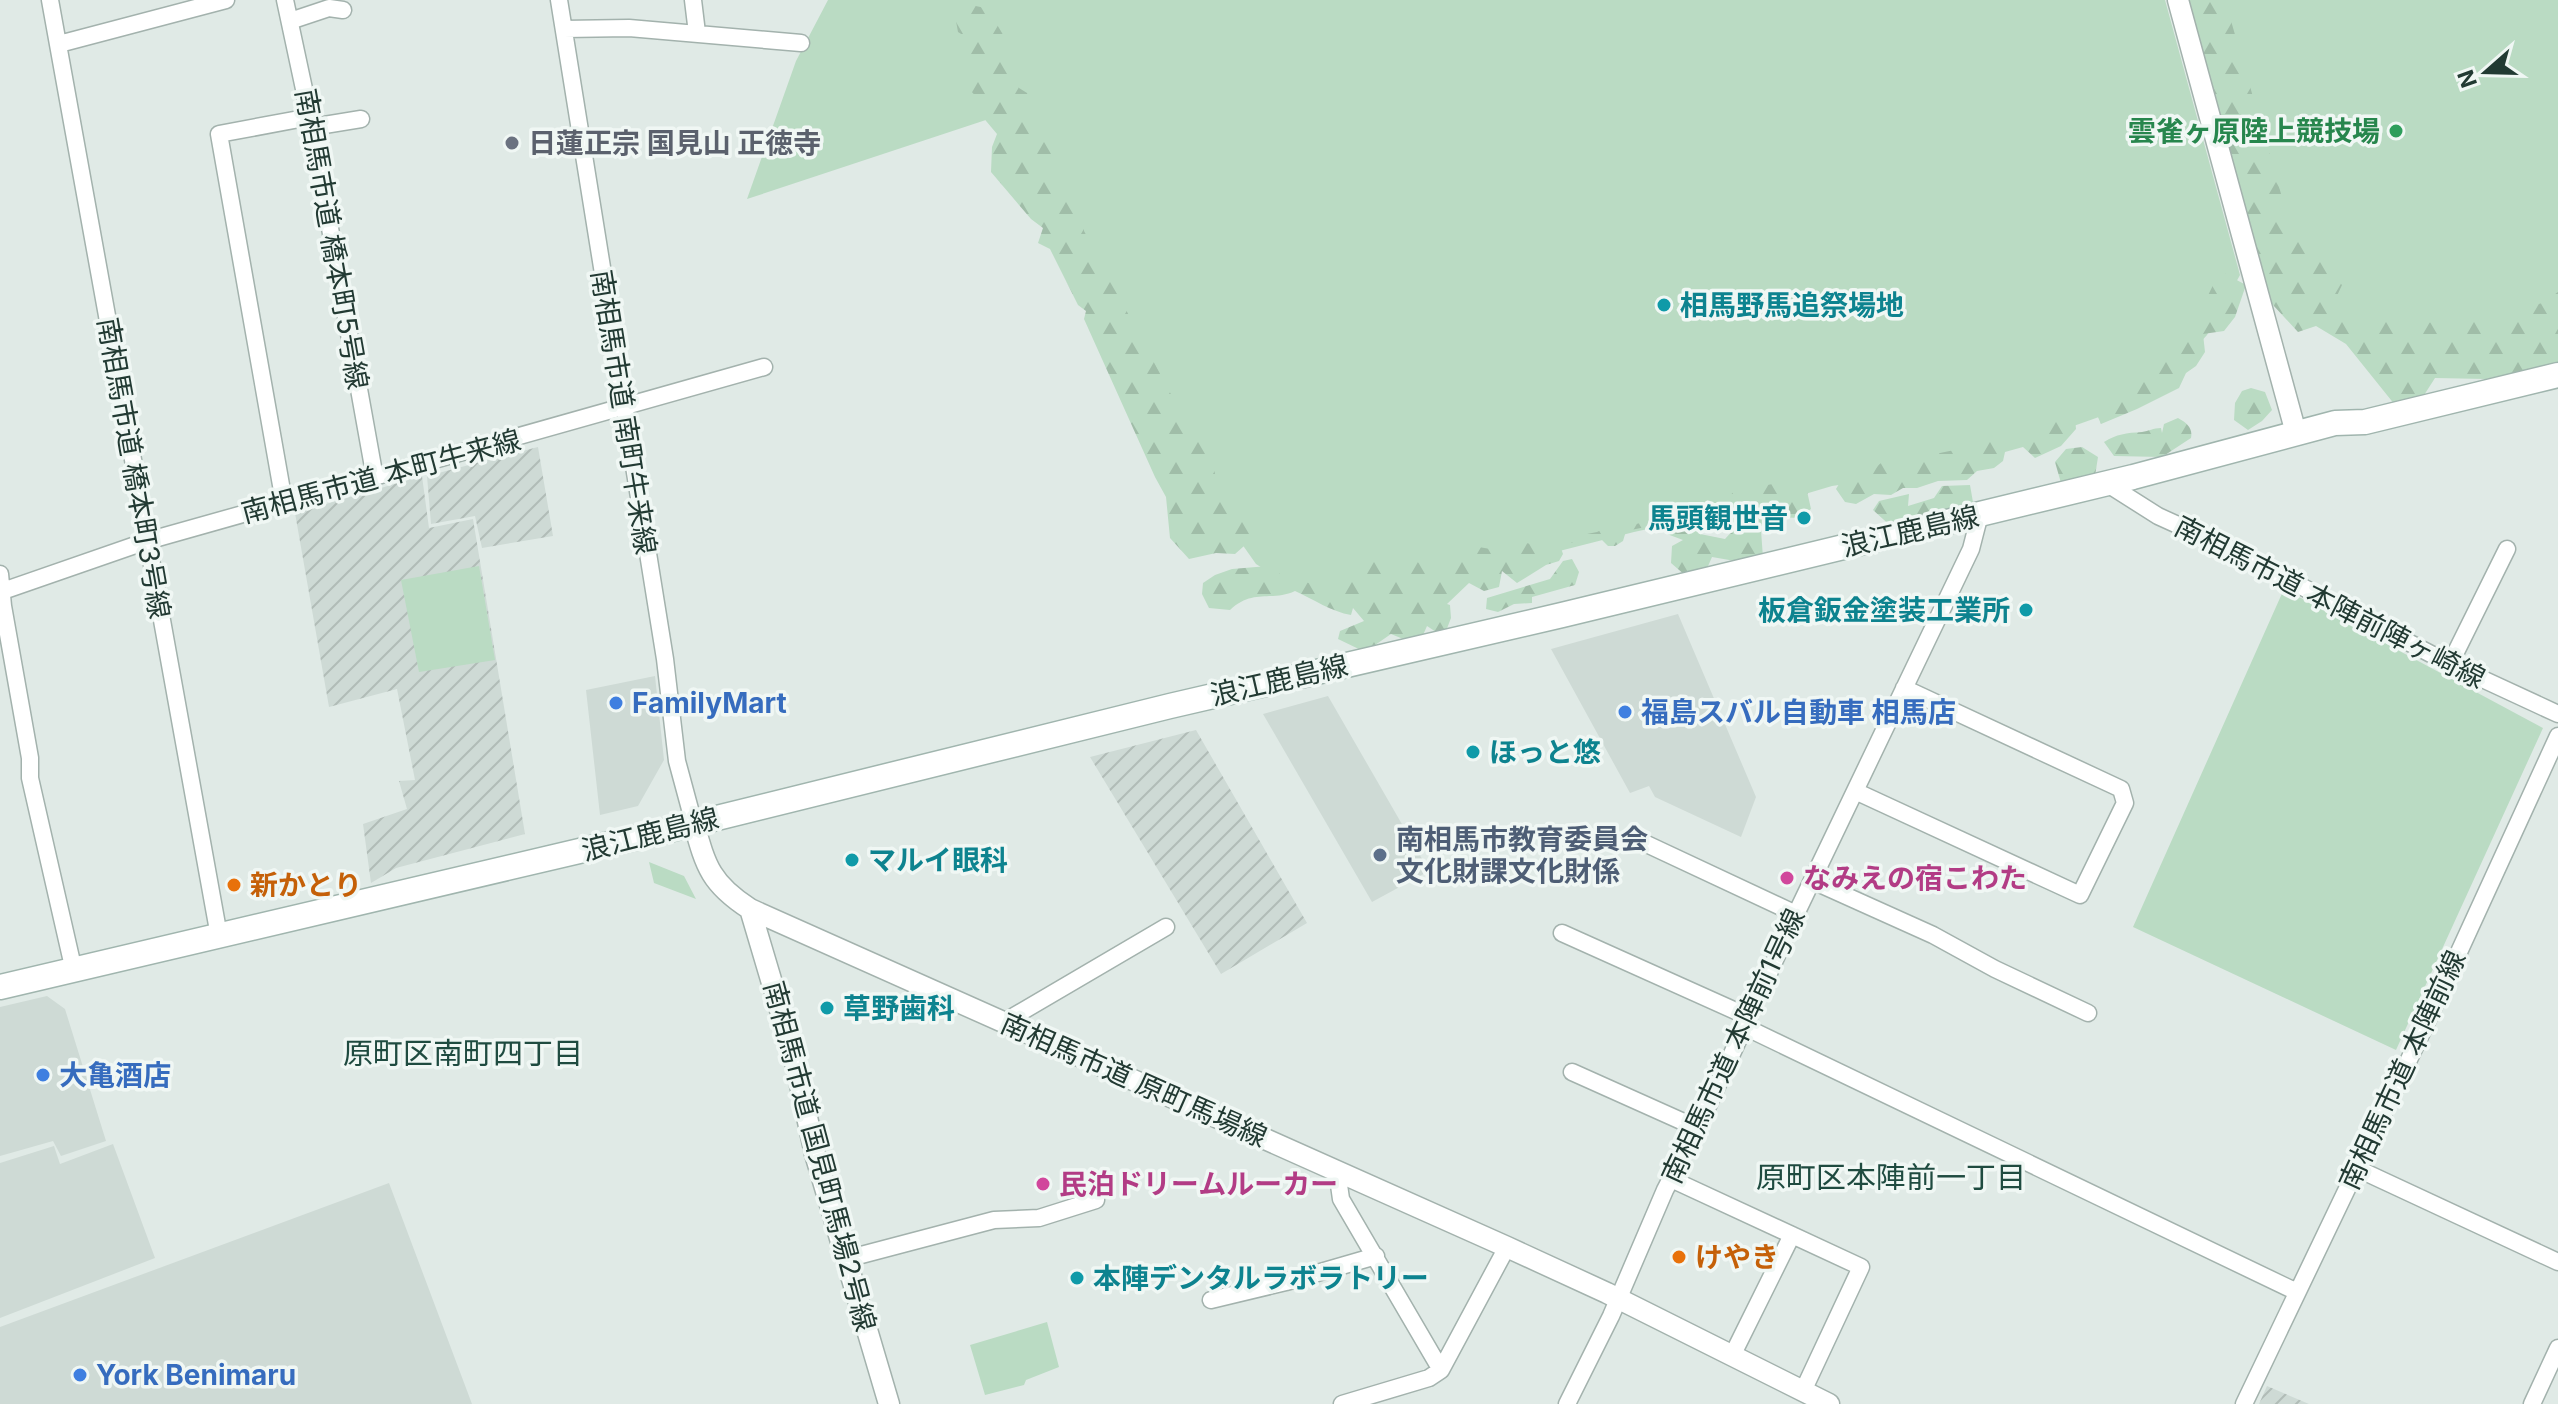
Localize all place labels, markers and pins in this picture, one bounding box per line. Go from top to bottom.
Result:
place label: 雲雀ヶ原陸上競技場 [2128,114,2380,148]
marker: 雲雀ヶ原陸上競技場 [2387,122,2405,140]
place label: 日蓮正宗 国見山 正徳寺 [528,126,821,160]
marker: 日蓮正宗 国見山 正徳寺 [503,134,521,152]
place label: 相馬野馬追祭場地 [1680,288,1904,322]
marker: 相馬野馬追祭場地 [1655,296,1673,314]
place label: 馬頭観世音 [1648,501,1788,535]
marker: 馬頭観世音 [1795,509,1813,527]
place label: 板倉鈑金塗装工業所 [1758,593,2010,627]
marker: 板倉鈑金塗装工業所 [2017,601,2035,619]
place label: FamilyMart [632,686,787,720]
marker: FamilyMart [607,694,625,712]
place label: 福島スバル自動車 相馬店 [1641,695,1956,729]
marker: 福島スバル自動車 相馬店 [1616,703,1634,721]
place label: ほっと悠 [1489,735,1601,769]
marker: ほっと悠 [1464,743,1482,761]
place label: 南相馬市教育委員会 文化財課文化財係 [1396,822,1648,888]
place label: マルイ眼科 [868,843,1008,877]
marker: 南相馬市教育委員会 文化財課文化財係 [1371,846,1389,864]
marker: マルイ眼科 [843,851,861,869]
place label: なみえの宿こわた [1803,861,2027,895]
place label: 新かとり [250,868,362,902]
marker: なみえの宿こわた [1778,869,1796,887]
marker: 新かとり [225,876,243,894]
place label: 草野歯科 [843,991,955,1025]
marker: 草野歯科 [818,999,836,1017]
place label: 大亀酒店 [59,1058,171,1092]
marker: 大亀酒店 [34,1066,52,1084]
place label: 民泊ドリームルーカー [1059,1167,1338,1201]
marker: 民泊ドリームルーカー [1034,1175,1052,1193]
place label: けやき [1695,1240,1779,1274]
marker: けやき [1670,1248,1688,1266]
place label: 本陣デンタルラボラトリー [1093,1261,1429,1295]
marker: 本陣デンタルラボラトリー [1068,1269,1086,1287]
place label: York Benimaru [96,1358,296,1392]
marker: York Benimaru [71,1366,89,1384]

